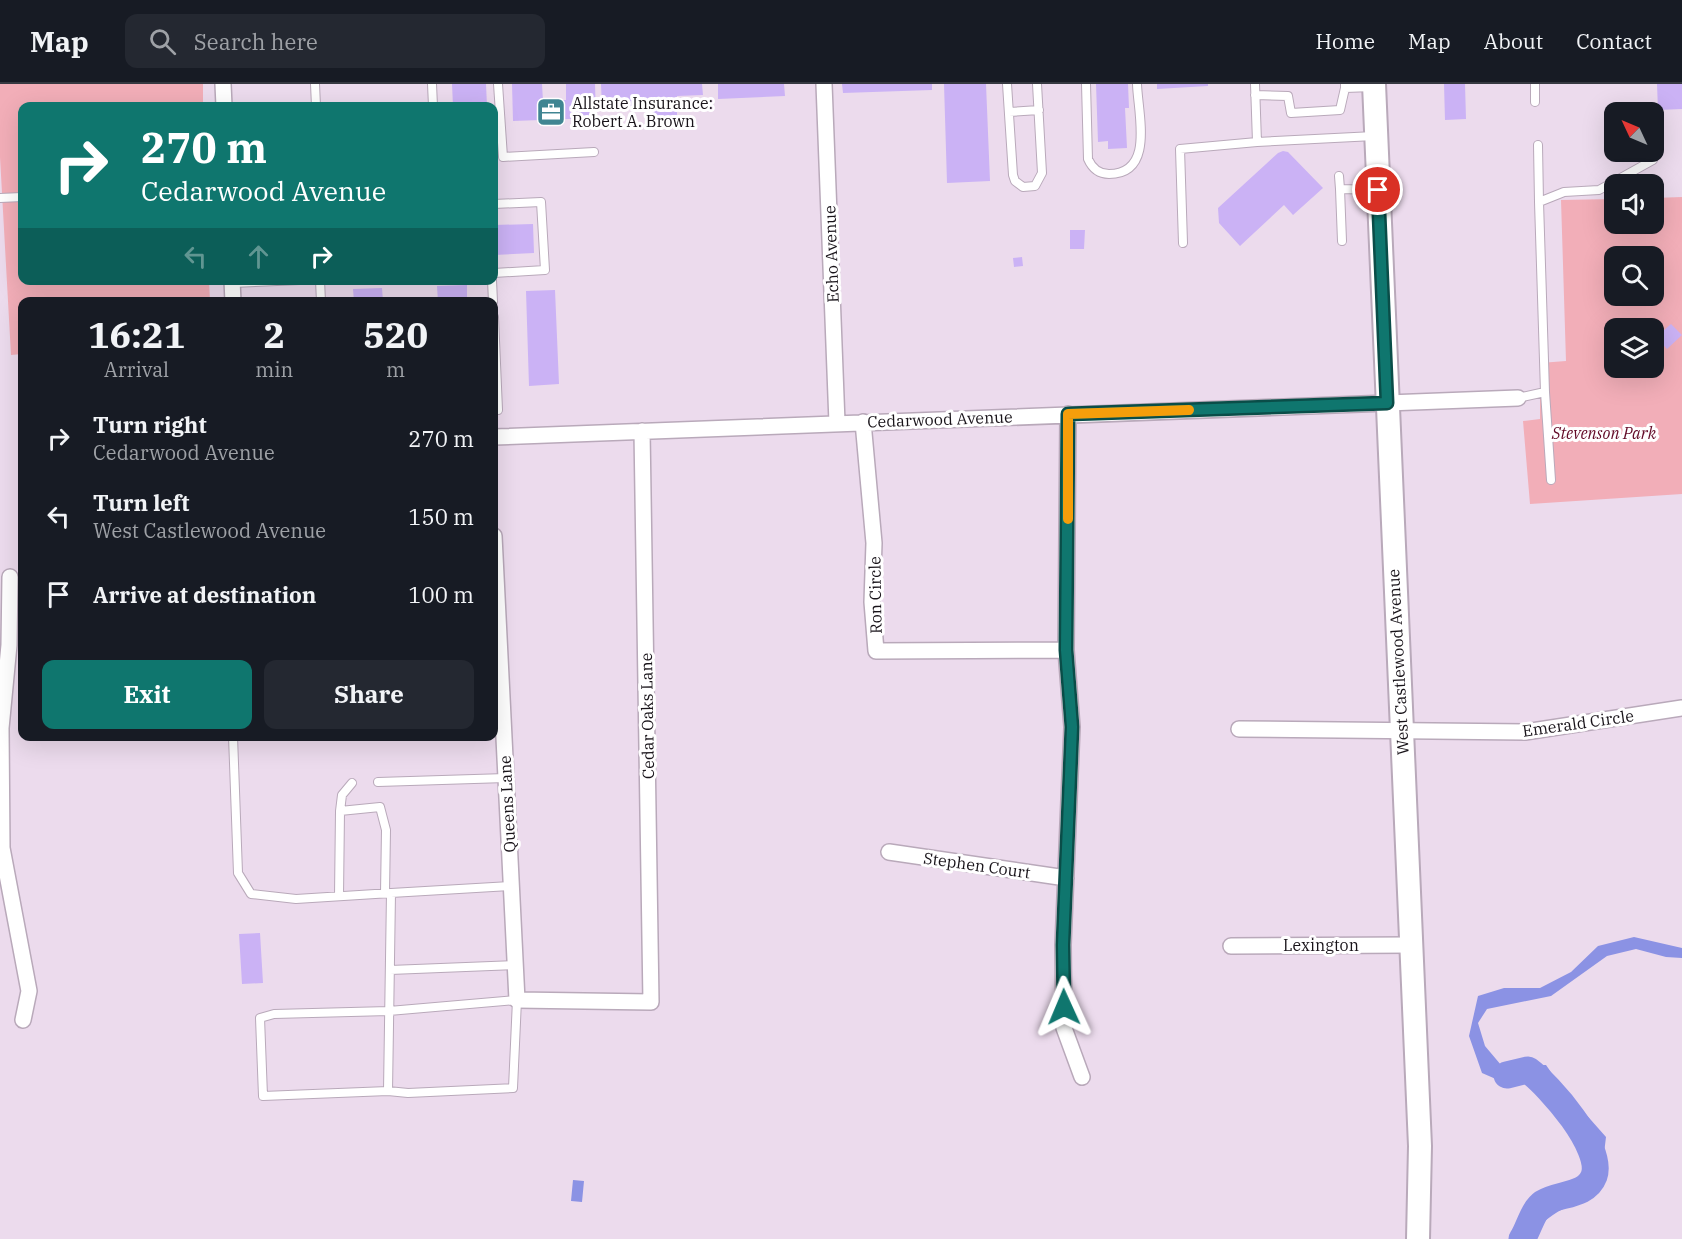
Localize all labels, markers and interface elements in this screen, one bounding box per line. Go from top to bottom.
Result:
search box [125,14,545,68]
text: Map [30,23,89,60]
icon: search [146,25,179,58]
text: Search here [194,27,318,56]
text: Home [1315,27,1375,55]
text: Map [1408,27,1451,55]
text: About [1484,27,1543,55]
text: Contact [1576,27,1652,55]
place label: Allstate Insurance: Robert A. Brown [572,93,713,131]
office icon: Allstate Insurance: Robert A. Brown [535,96,567,128]
north arrow [1604,102,1664,162]
map controls [1604,102,1664,378]
text: 270 m [141,120,267,175]
icon: right [42,126,120,204]
pin [1352,164,1403,215]
text: Cedarwood Avenue [141,173,386,208]
icon: arrive [1361,173,1394,206]
button: sound [1604,174,1664,234]
street label: Echo Avenue [819,205,843,303]
icon: left [179,240,212,273]
icon: ahead [242,240,275,273]
icon: right [305,240,338,273]
button: search [1604,246,1664,306]
text: 16:21 [88,311,185,358]
text: 2 [263,311,285,358]
text: 520 [363,311,428,358]
button: layers [1604,318,1664,378]
text: Arrival [104,356,169,383]
text: min [255,356,293,383]
text: m [386,356,405,383]
street label: Cedarwood Avenue [867,406,1013,432]
text: Turn right [93,410,207,439]
icon: right [42,422,75,455]
park label: Stevenson Park [1551,423,1657,443]
text: 270 m [408,424,474,453]
text: Cedarwood Avenue [93,439,275,466]
text: Turn left [93,488,189,517]
icon: left [42,500,75,533]
text: 150 m [408,502,474,531]
text: West Castlewood Avenue [93,517,326,544]
street label: Ron Circle [864,556,886,634]
street label: West Castlewood Avenue [1383,568,1413,756]
icon: arrive [42,578,75,611]
text: Arrive at destination [93,580,316,609]
text: 100 m [408,580,474,609]
street label: Cedar Oaks Lane [636,653,658,779]
button: Exit [42,660,252,729]
button: Share [264,660,474,729]
street label: Emerald Circle [1521,705,1635,741]
street label: Queens Lane [494,755,520,853]
street label: Stephen Court [922,848,1032,882]
street label: Lexington [1283,935,1359,955]
position arrow [1032,975,1096,1039]

